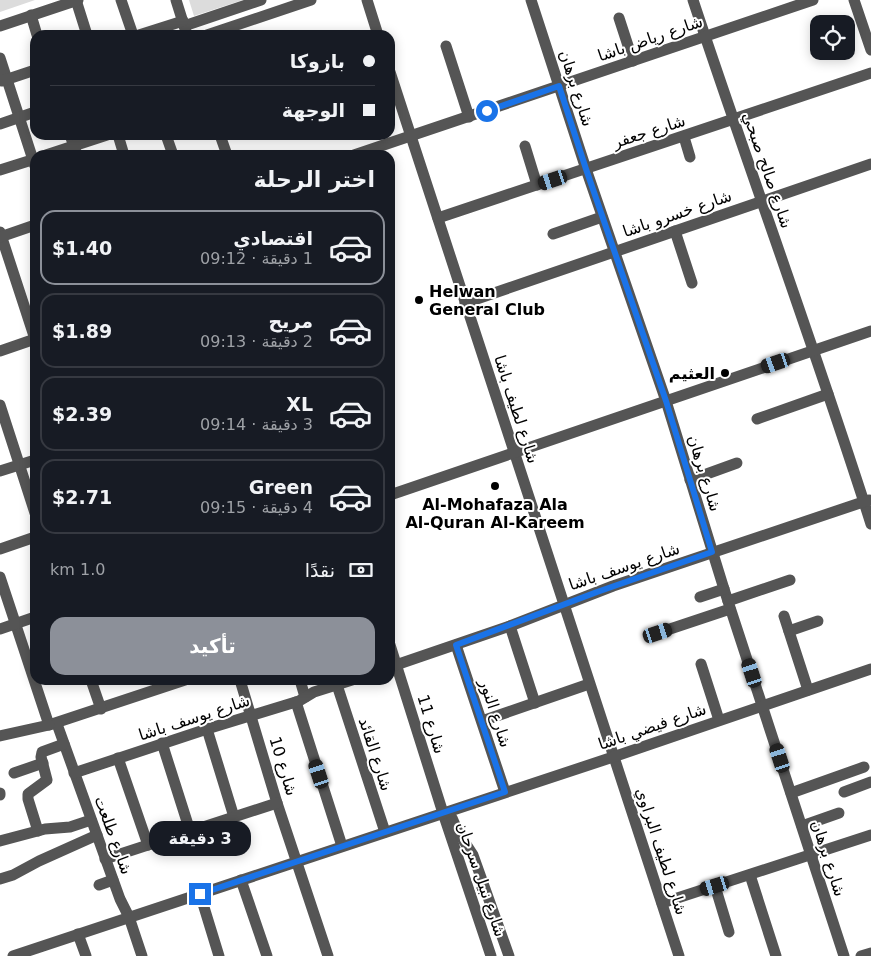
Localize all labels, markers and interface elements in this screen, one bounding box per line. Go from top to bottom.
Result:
street label: شارع رياض باشا [595,12,705,66]
map controls [810,15,855,60]
button: locate [810,15,855,60]
street label: شارع برهان [554,48,598,129]
text: بازوكا [290,50,345,72]
text: الوجهة [282,99,345,121]
route start [476,100,498,122]
street label: شارع صالح صبحي [738,110,796,231]
street label: شارع جعفر [610,111,688,153]
text: اختر الرحلة [254,167,375,192]
car [536,168,569,192]
street label: شارع خسرو باشا [620,186,735,242]
icon: car [328,225,373,270]
text: اقتصادي [233,227,313,249]
text: $1.40 [52,237,112,259]
text: 1 دقيقة · 09:12 [200,249,313,268]
place label: Helwan General Club [429,282,545,319]
marker: Helwan General Club [413,294,425,306]
icon: car [328,308,373,353]
text: مريح [269,310,313,332]
text: $1.89 [52,320,112,342]
text: 2 دقيقة · 09:13 [200,332,313,351]
car [759,351,792,375]
street label: شارع لطيف باشا [489,353,543,466]
place label: العثيم [669,364,715,383]
marker: العثيم [719,367,731,379]
icon: car [328,391,373,436]
text: XL [286,393,313,415]
text: $2.39 [52,403,112,425]
text: 3 دقيقة · 09:14 [200,415,313,434]
street label: شارع برهان [683,433,725,514]
icon: car [328,474,373,519]
text: Green [249,476,313,498]
marker: Al-Mohafaza Ala Al-Quran Al-Kareem [489,480,501,492]
text: $2.71 [52,486,112,508]
place label: Al-Mohafaza Ala Al-Quran Al-Kareem [405,495,585,532]
text: 4 دقيقة · 09:15 [200,498,313,517]
street label: شارع يوسف باشا [566,539,682,595]
icon: cash [347,556,375,584]
text: نقدًا [305,559,335,581]
text: 1.0 km [50,560,105,579]
button: تأكيد [50,617,375,675]
car [641,621,674,645]
car [740,656,763,690]
street label: شارع النور [474,676,515,750]
street label: شارع يوسف باشا [136,691,253,745]
street label: شارع 11 [413,692,450,756]
street label: شارع فيضي باشا [596,699,709,755]
street label: شارع القائد [354,715,396,793]
street label: شارع 10 [265,734,302,798]
car [768,741,791,775]
car [307,757,330,791]
street label: شارع لطيف البراوي [631,785,691,918]
street label: شارع طلعت [90,793,136,877]
street label: شارع برهان [806,818,850,899]
street label: شارع نبيل سرحان [452,819,510,940]
callout: 3 دقيقة [149,822,251,856]
text: 3 دقيقة [168,829,232,848]
car [698,874,731,898]
route end [189,883,211,905]

